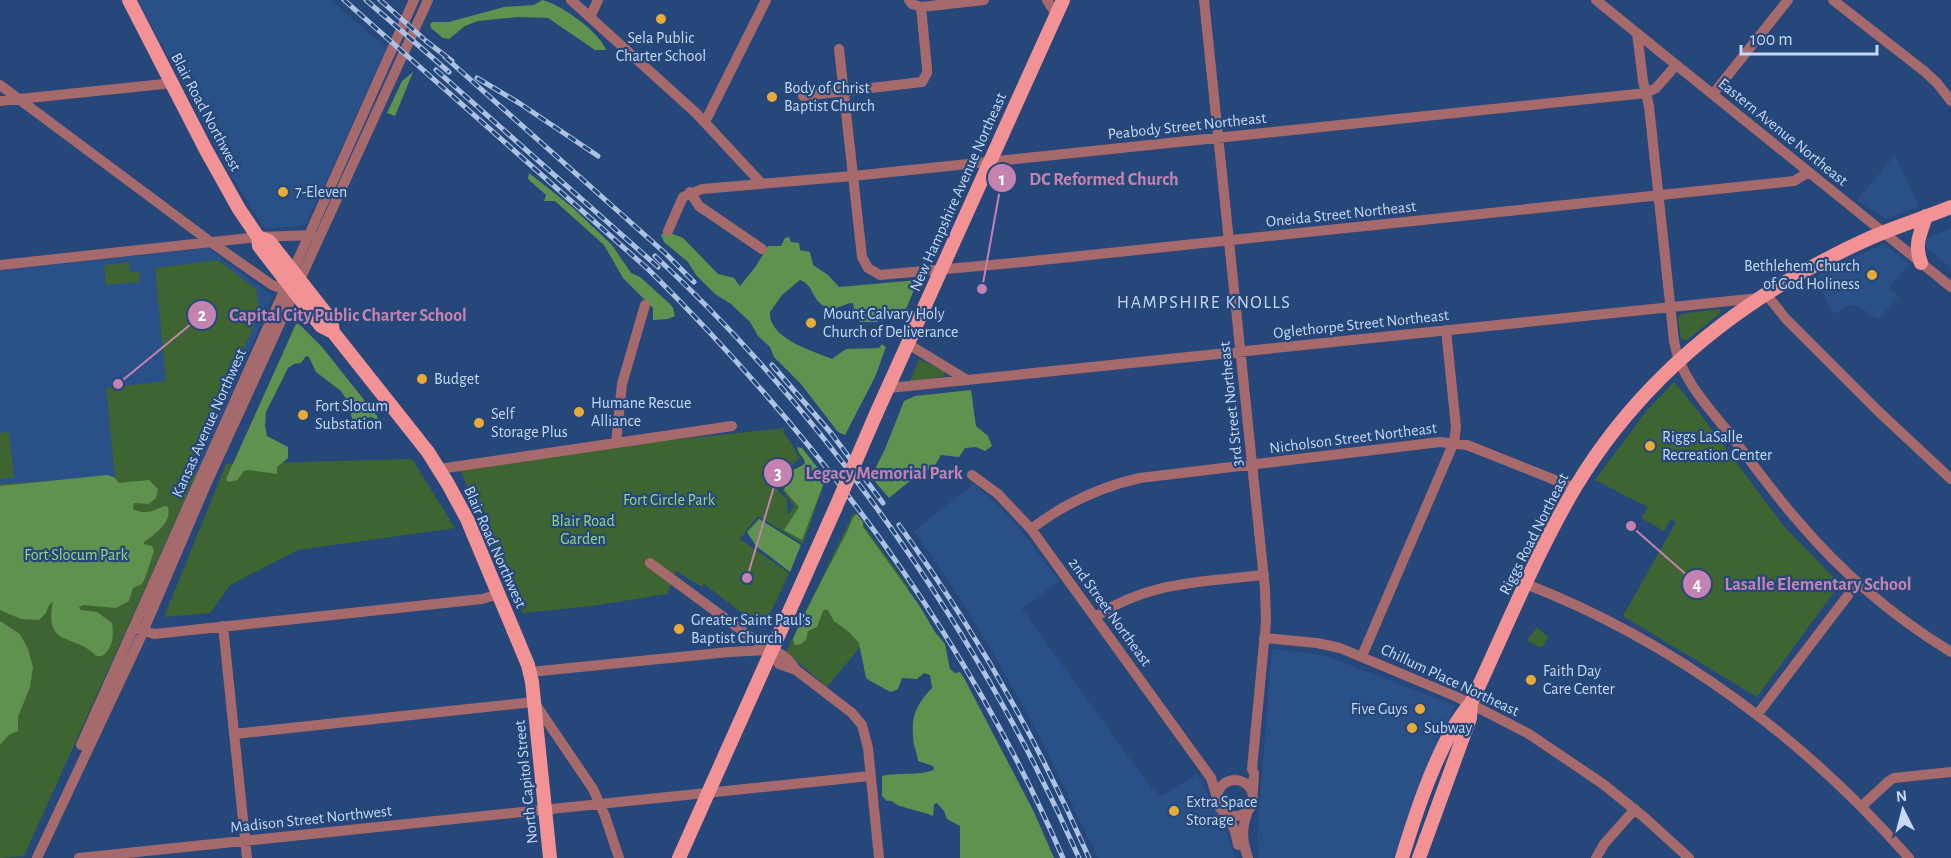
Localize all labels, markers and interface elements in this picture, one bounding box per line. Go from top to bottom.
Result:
marker: Sela Public Charter School [654,12,668,26]
scale bar [1741,18,1878,56]
place label: Sela Public Charter School [616,30,706,64]
text: 100 m [1750,31,1793,49]
street label: Blair Road Northwest [168,50,244,174]
street label: Eastern Avenue Northeast [1715,75,1851,189]
place label: Body of Christ Baptist Church [784,80,875,114]
marker: Body of Christ Baptist Church [765,90,779,104]
street label: New Hampshire Avenue Northeast [907,90,1009,294]
street label: Peabody Street Northeast [1107,110,1267,143]
callout: DC Reformed Church [987,160,1190,196]
text: 1 [999,171,1005,189]
text: DC Reformed Church [1029,171,1179,189]
place label: 7-Eleven [295,184,347,200]
marker: 7-Eleven [276,185,290,199]
street label: Oneida Street Northeast [1265,198,1417,230]
place label: Bethlehem Church of God Holiness [1744,258,1860,292]
marker: Bethlehem Church of God Holiness [1865,268,1879,282]
district label: HAMPSHIRE KNOLLS [1117,294,1291,312]
callout: Capital City Public Charter School [187,297,478,333]
place label: Mount Calvary Holy Church of Deliverance [823,306,958,340]
text: 2 [198,307,207,325]
text: Capital City Public Charter School [229,307,467,325]
street label: Oglethorpe Street Northeast [1272,307,1450,341]
marker: Mount Calvary Holy Church of Deliverance [804,316,818,330]
street label: 3rd Street Northeast [1216,341,1246,467]
street label: Kansas Avenue Northwest [169,346,249,500]
place label: Budget [434,371,479,387]
marker: Budget [415,372,429,386]
place label: Humane Rescue Alliance [591,395,691,429]
place label: Fort Slocum Substation [315,398,388,432]
marker: Humane Rescue Alliance [572,405,586,419]
place label: Self Storage Plus [491,406,568,440]
marker: Fort Slocum Substation [296,408,310,422]
marker: Self Storage Plus [472,416,486,430]
street label: Nicholson Street Northeast [1268,420,1438,456]
place label: Riggs LaSalle Recreation Center [1662,429,1773,463]
marker: Riggs LaSalle Recreation Center [1643,439,1657,453]
callout: Legacy Memorial Park [763,455,974,491]
text: 3 [774,465,782,483]
text: Legacy Memorial Park [805,465,963,483]
street label: Riggs Road Northeast [1496,471,1572,597]
street label: Blair Road Northwest [461,484,529,610]
park label: Fort Circle Park [623,492,716,508]
park label: Blair Road Garden [551,513,615,547]
park label: Fort Slocum Park [24,547,128,563]
street label: 2nd Street Northeast [1065,555,1155,669]
callout: Lasalle Elementary School [1682,566,1924,602]
text: 4 [1692,576,1702,594]
text: Lasalle Elementary School [1724,576,1912,594]
place label: Greater Saint Paul's Baptist Church [691,612,811,646]
marker: Greater Saint Paul's Baptist Church [672,622,686,636]
street label: Chillum Place Northeast [1378,641,1522,719]
place label: Faith Day Care Center [1543,663,1616,697]
marker: Faith Day Care Center [1524,673,1538,687]
place label: Five Guys [1351,701,1408,718]
marker: Five Guys [1413,702,1427,716]
street label: North Capitol Street [512,719,540,845]
place label: Subway [1424,720,1472,737]
marker: Subway [1405,721,1419,735]
north arrow [1873,780,1933,840]
text: N [1895,788,1908,805]
place label: Extra Space Storage [1186,794,1257,828]
street label: Madison Street Northwest [229,803,393,835]
marker: Extra Space Storage [1167,804,1181,818]

